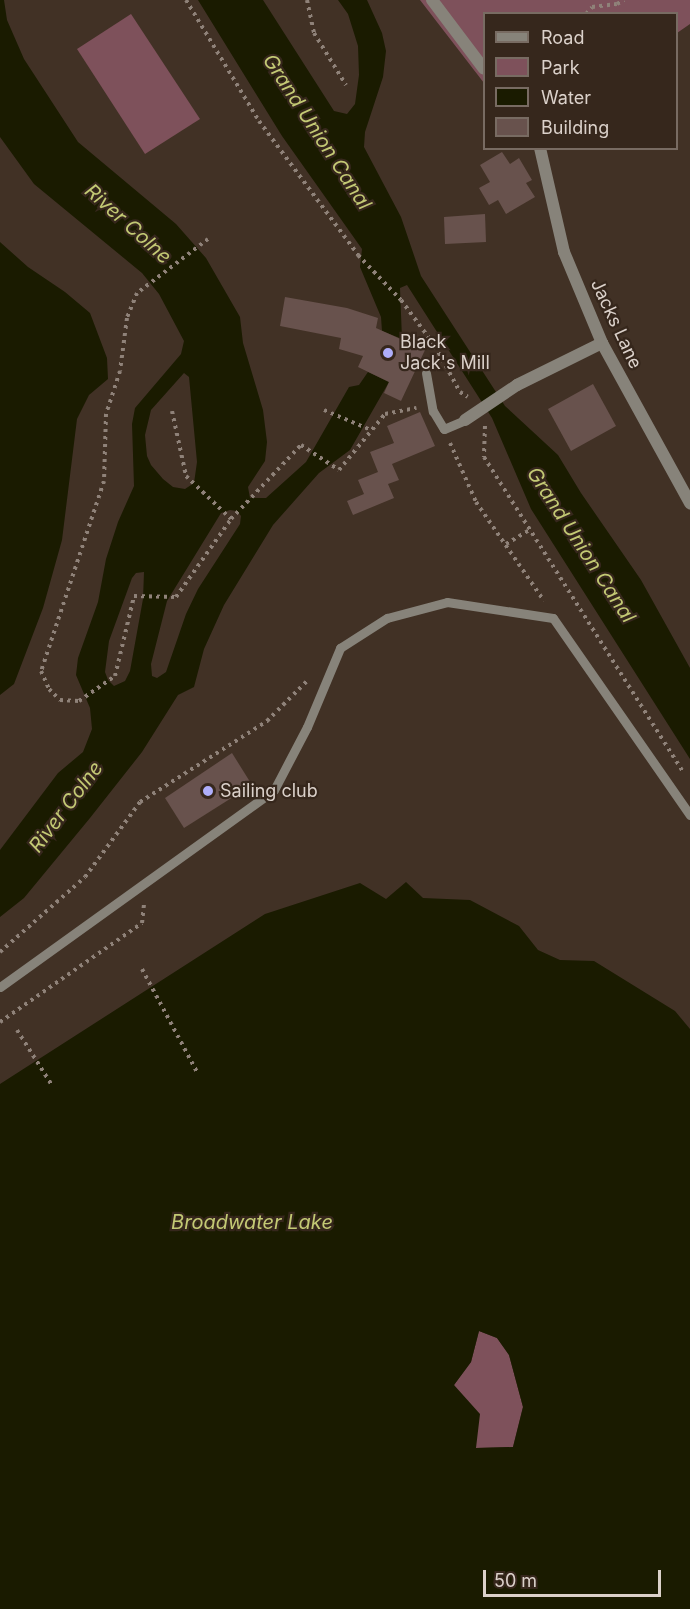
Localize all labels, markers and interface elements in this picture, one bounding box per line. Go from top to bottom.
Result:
legend [483,12,678,150]
text: Road [541,27,584,48]
water label: Grand Union Canal [258,50,376,214]
text: Park [541,57,580,78]
text: Water [541,87,591,108]
text: Building [541,117,609,138]
water label: River Colne [80,179,176,269]
street label: Jacks Lane [586,276,646,372]
place label: Black Jack's Mill [400,332,490,374]
marker: Black Jack's Mill [381,346,395,360]
water label: Grand Union Canal [522,463,640,627]
water label: River Colne [24,757,108,857]
place label: Sailing club [220,780,318,802]
marker: Sailing club [201,784,215,798]
water label: Broadwater Lake [171,1210,333,1234]
scale bar [486,1558,664,1596]
text: 50 m [494,1570,537,1591]

